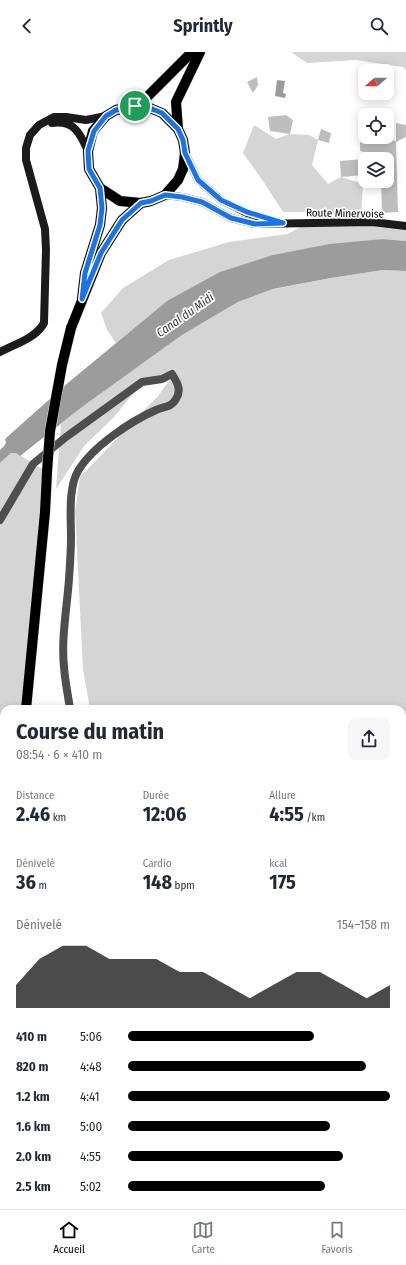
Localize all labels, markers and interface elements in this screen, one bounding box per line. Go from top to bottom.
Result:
icon: back [16,15,38,37]
text: Sprintly [173,15,233,37]
icon: search [368,15,390,37]
north arrow [358,64,394,100]
map controls [358,64,394,188]
pin [118,89,152,123]
icon: arrive [124,95,146,117]
button: locate [358,108,394,144]
button: layers [358,152,394,188]
street label: Route Minervoise [306,206,384,221]
water label: Canal du Midi [154,290,216,340]
text: Course du matin [16,718,164,745]
button: share [348,718,390,760]
text: 08:54 · 6 × 410 m [16,747,102,762]
text: Distance [16,789,55,802]
text: Durée [143,789,169,802]
text: Allure [269,789,296,802]
text: 2.46 [16,802,50,826]
text: 12:06 [143,802,186,826]
text: 4:55 [269,802,304,826]
text: km [50,811,66,824]
text: /km [304,811,325,824]
text: Dénivelé [16,857,55,870]
text: Cardio [143,857,172,870]
text: kcal [269,857,287,870]
text: 36 [16,870,36,894]
text: 148 [143,870,172,894]
text: 175 [269,870,296,894]
text: m [36,879,47,892]
text: bpm [172,879,195,892]
text: Dénivelé [16,917,62,932]
text: 154–158 m [337,917,390,932]
text: 410 m [16,1029,47,1044]
text: 5:06 [80,1029,102,1044]
text: 820 m [16,1059,49,1074]
text: 4:48 [80,1059,102,1074]
text: 1.2 km [16,1089,50,1104]
text: 4:41 [80,1089,100,1104]
text: 1.6 km [16,1119,50,1134]
text: 5:00 [80,1119,102,1134]
text: 2.0 km [16,1149,51,1164]
text: 4:55 [80,1149,101,1164]
text: 2.5 km [16,1179,51,1194]
text: 5:02 [80,1179,101,1194]
tab: Accueil [53,1219,85,1256]
tab: Carte [191,1219,215,1256]
tab: Favoris [321,1219,353,1256]

